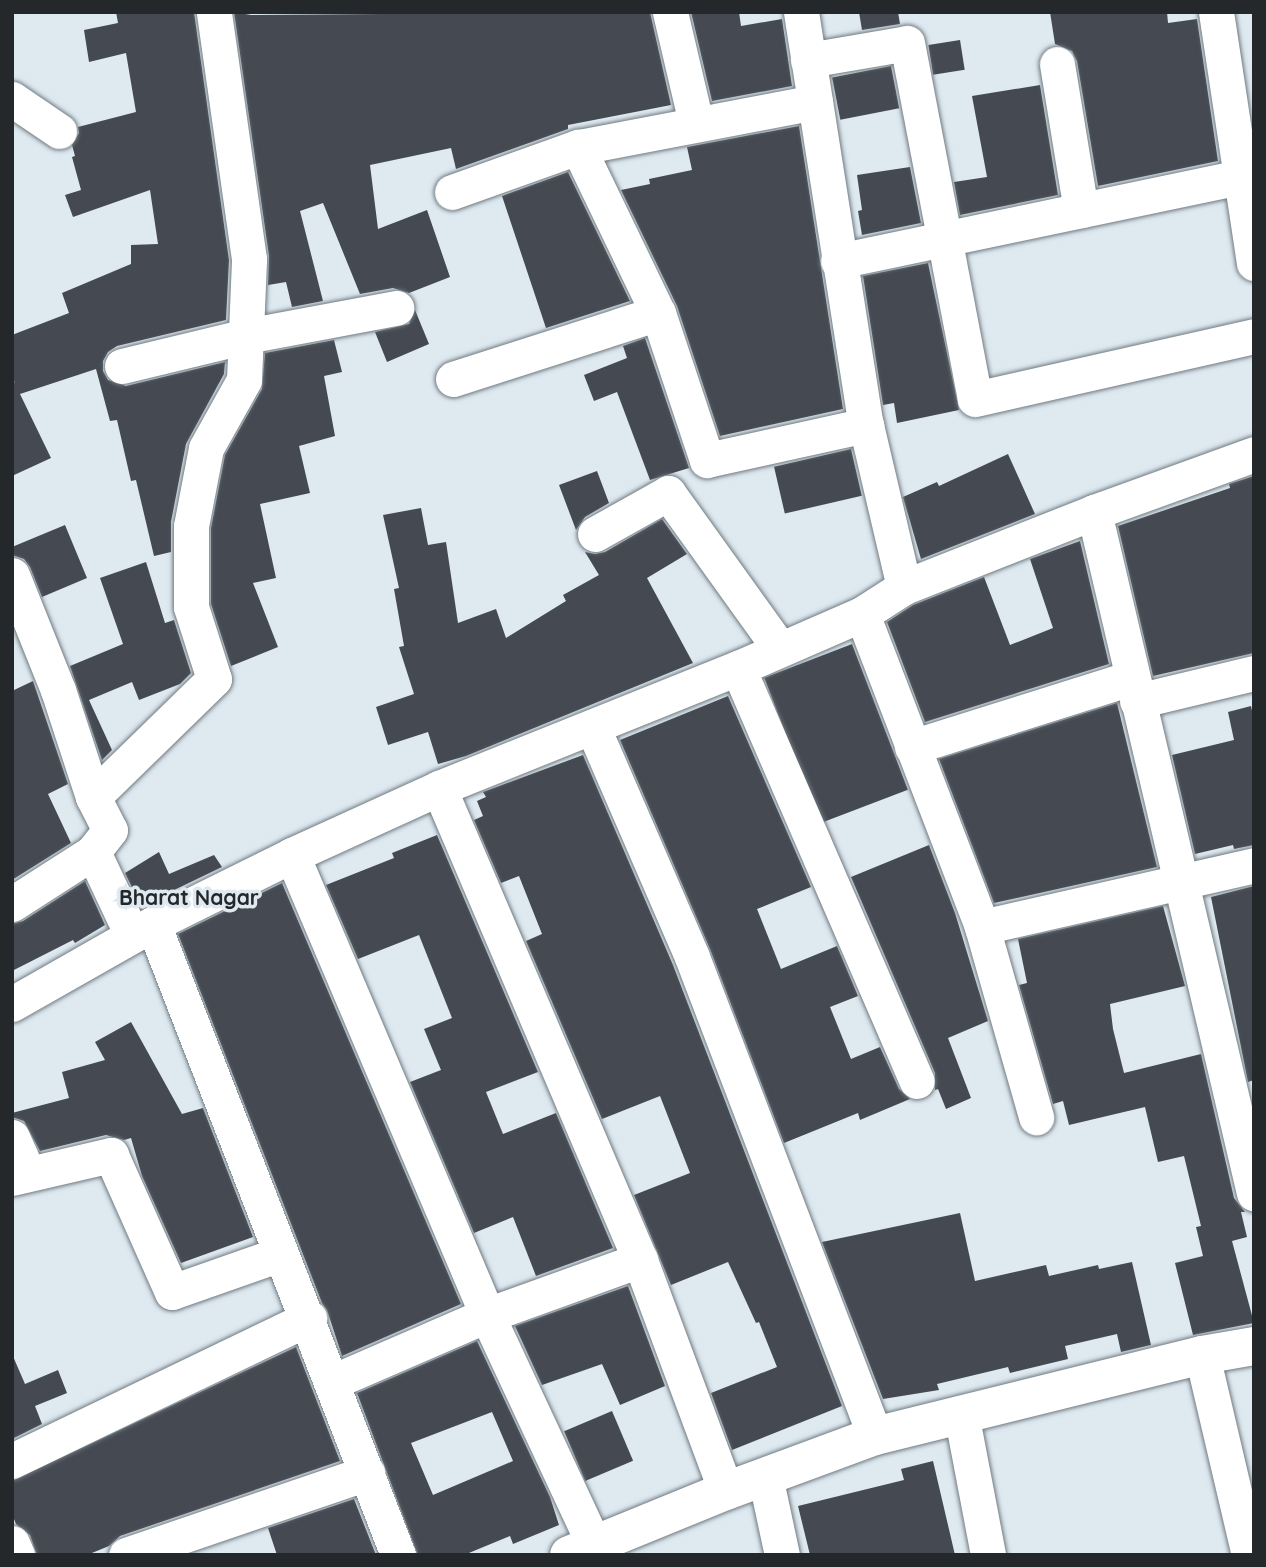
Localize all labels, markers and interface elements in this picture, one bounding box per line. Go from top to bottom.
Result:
district label: Bharat Nagar [119,884,259,910]

